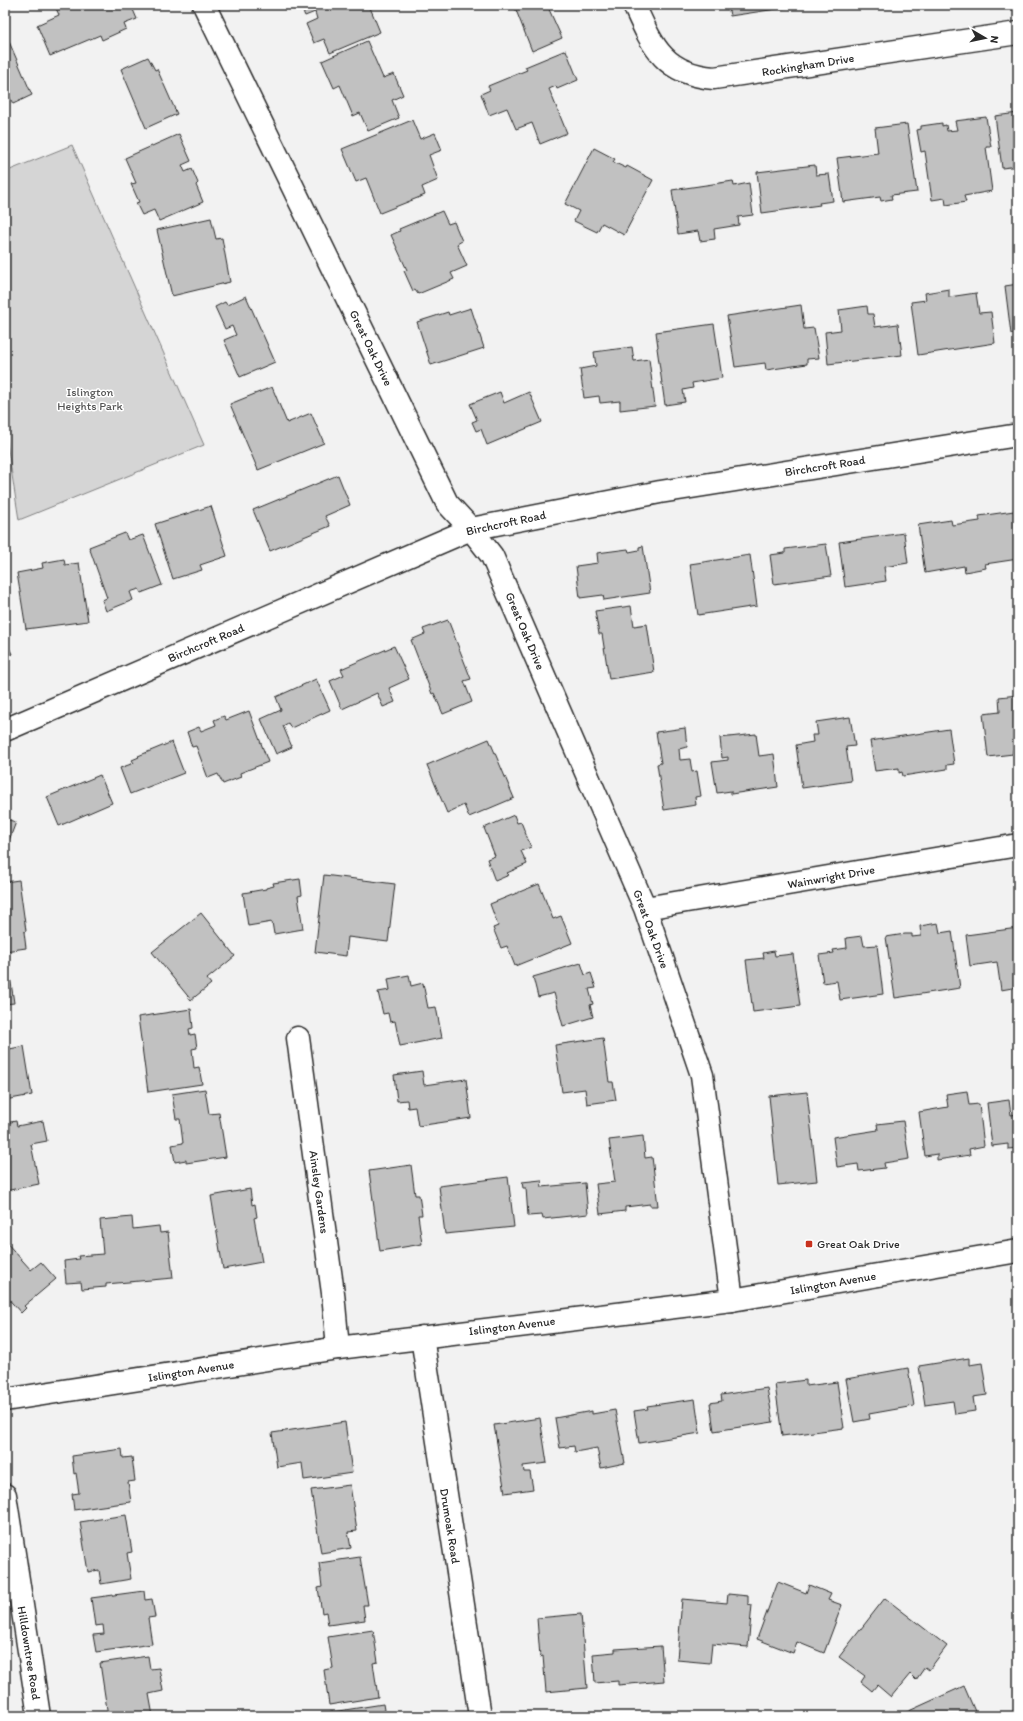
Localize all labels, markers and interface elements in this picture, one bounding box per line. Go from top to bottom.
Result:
north arrow [965,18,1005,58]
text: N [987,35,1001,44]
street label: Rockingham Drive [761,51,855,79]
street label: Great Oak Drive [347,308,396,389]
park label: Islington Heights Park [57,385,123,413]
street label: Birchcroft Road [784,453,867,479]
street label: Birchcroft Road [465,508,548,538]
street label: Great Oak Drive [502,590,548,672]
street label: Birchcroft Road [166,621,247,665]
street label: Wainwright Drive [786,862,876,892]
street label: Great Oak Drive [630,888,672,971]
street label: Ainsley Gardens [306,1150,332,1234]
place label: Great Oak Drive [817,1237,900,1251]
marker: Great Oak Drive [804,1239,814,1249]
street label: Islington Avenue [789,1269,877,1297]
street label: Islington Avenue [468,1314,556,1338]
street label: Islington Avenue [147,1357,235,1385]
street label: Drumoak Road [437,1487,463,1565]
street label: Hilldowntree Road [15,1605,43,1701]

